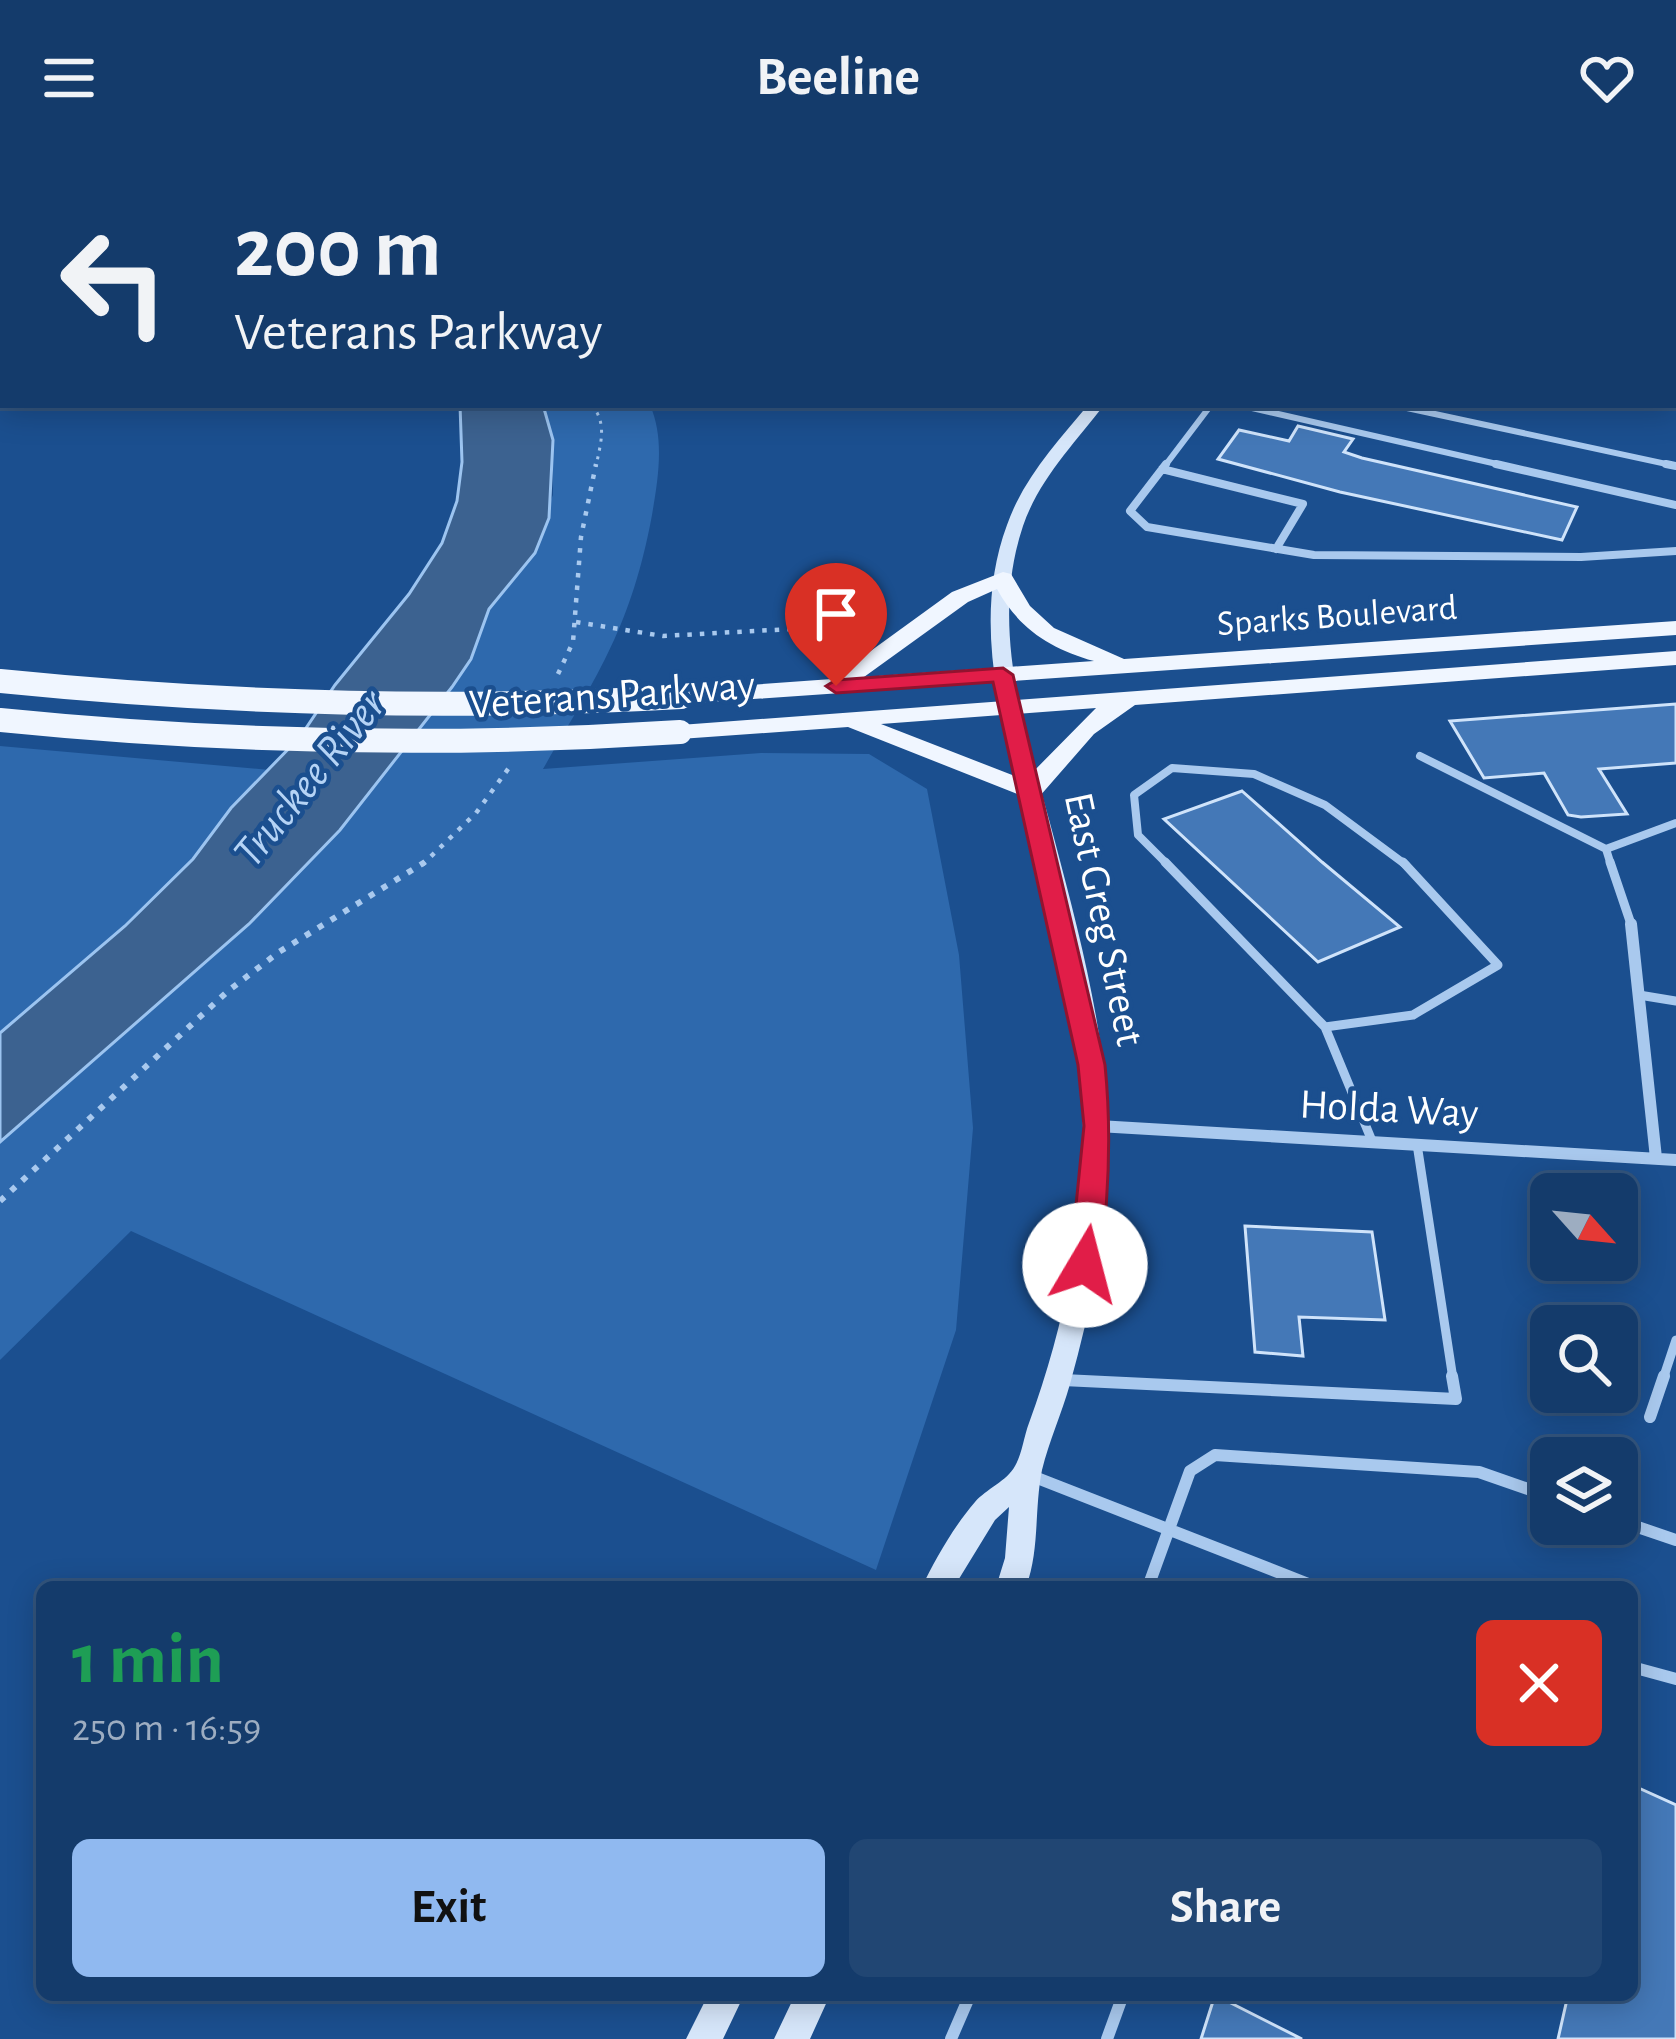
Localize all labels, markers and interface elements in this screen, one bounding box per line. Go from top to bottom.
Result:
icon: menu [36,45,102,111]
icon: heart [1574,45,1640,111]
text: Beeline [756,51,920,105]
icon: left [36,204,192,360]
text: 200 m [234,208,442,292]
text: Veterans Parkway [234,306,602,360]
pin [785,563,887,686]
icon: arrive [803,581,869,647]
street label: Sparks Boulevard [1216,590,1458,642]
street label: Veterans Parkway [468,664,756,726]
water label: Truckee River [225,681,395,876]
street label: East Greg Street [1057,789,1151,1049]
street label: Holda Way [1299,1083,1480,1135]
north arrow [1530,1173,1638,1281]
map controls [1530,1173,1638,1545]
position arrow [1022,1202,1148,1328]
button: search [1530,1305,1638,1413]
button: layers [1530,1437,1638,1545]
button: close [1476,1620,1602,1746]
text: 1 min [72,1624,224,1696]
text: 250 m · 16:59 [72,1709,261,1748]
button: Exit [72,1839,825,1977]
button: Share [849,1839,1602,1977]

